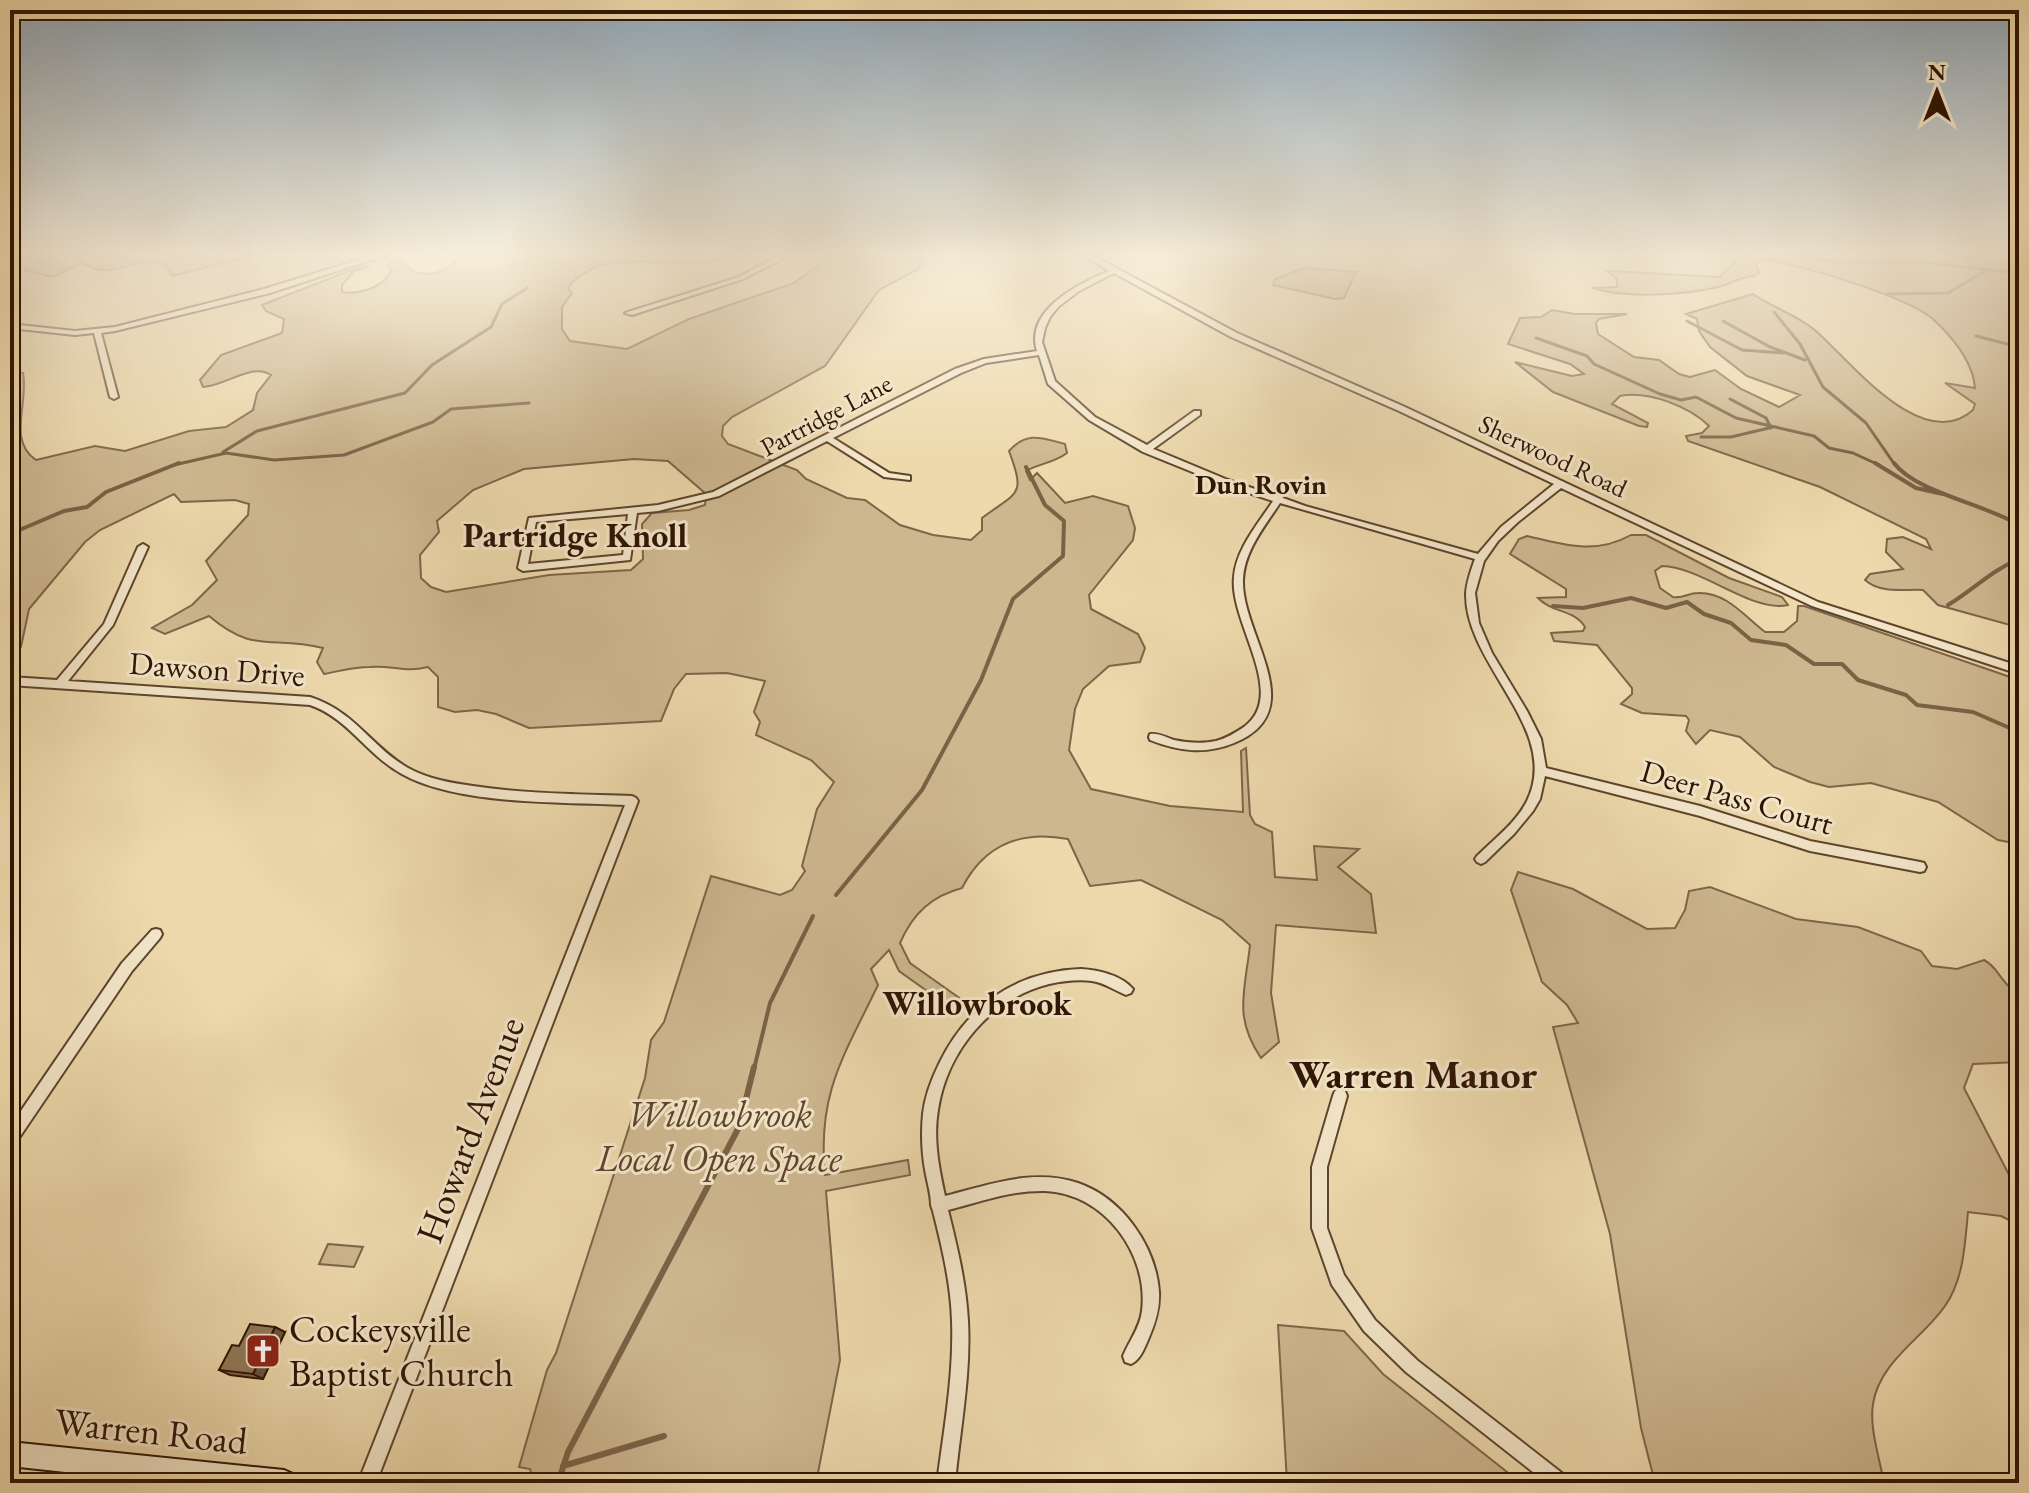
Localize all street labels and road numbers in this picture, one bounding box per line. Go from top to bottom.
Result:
street label: Partridge Lane [754,366,898,464]
street label: Sherwood Road [1473,407,1633,506]
street label: Dawson Drive [128,642,306,696]
street label: Deer Pass Court [1636,750,1838,844]
street label: Howard Avenue [404,1010,535,1250]
street label: Warren Road [52,1396,251,1465]

